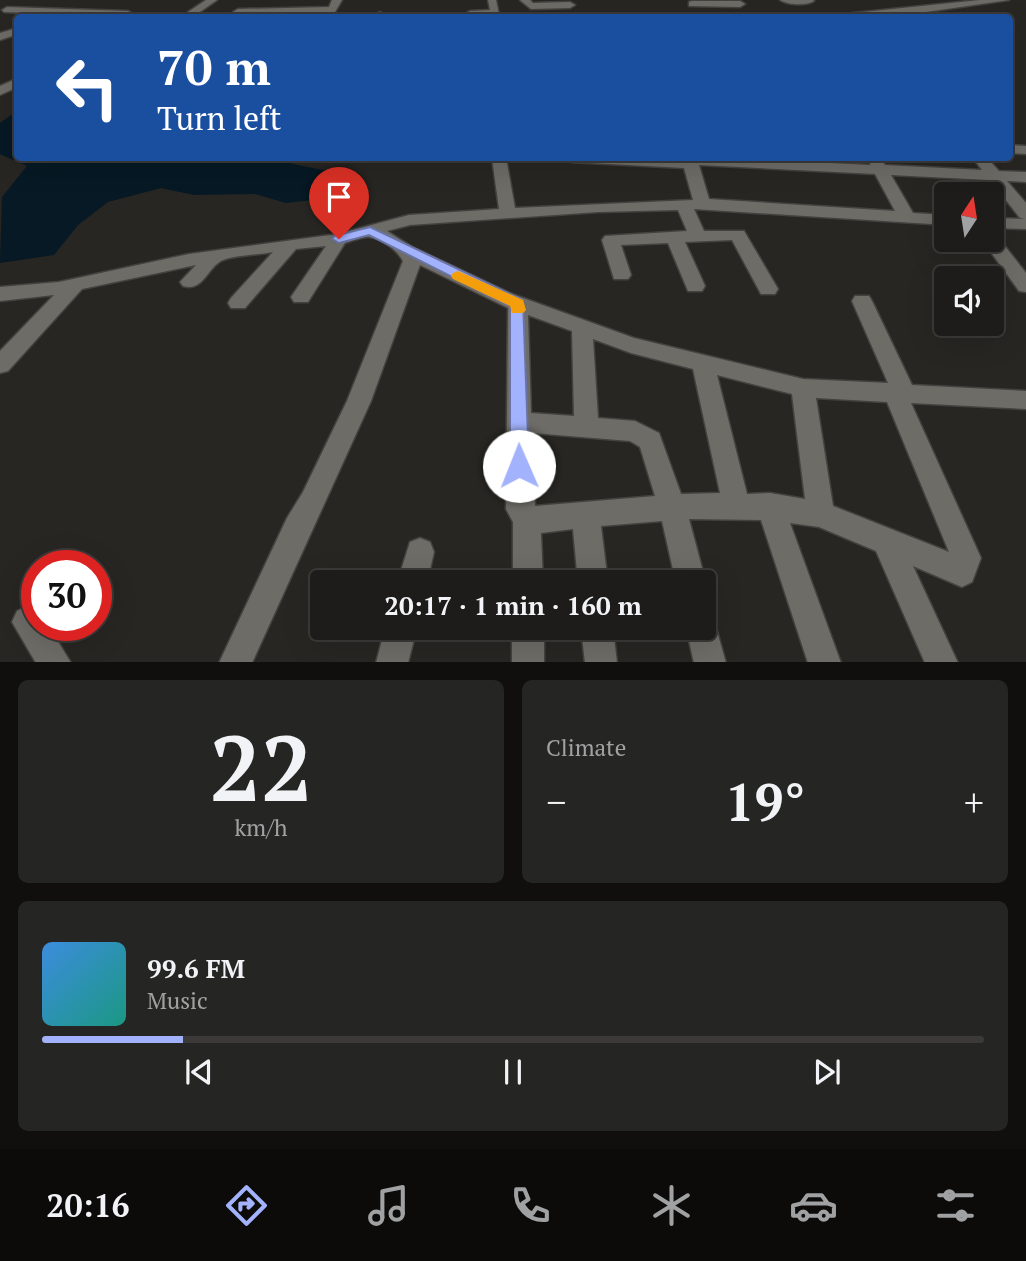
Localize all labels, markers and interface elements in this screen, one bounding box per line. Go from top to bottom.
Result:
text: 70 m [157,34,271,99]
icon: left [42,42,133,133]
text: Turn left [157,97,281,139]
pin [309,167,369,239]
icon: arrive [320,178,358,216]
north arrow [934,182,1004,252]
map controls [934,182,1004,336]
button: sound [934,266,1004,336]
position arrow [482,429,556,503]
speed limit sign: 30 [21,550,112,641]
text: 20:17 · 1 min · 160 m [384,588,642,622]
text: 22 [210,706,312,827]
text: Climate [546,732,626,763]
text: 19° [725,767,805,836]
text: − [546,777,566,827]
text: + [964,777,984,827]
text: km/h [234,812,288,843]
text: 99.6 FM [147,951,245,985]
text: Music [147,985,208,1016]
icon: previous [180,1053,218,1091]
icon: pause [494,1053,532,1091]
icon: next [808,1053,846,1091]
icon: directions [222,1181,271,1230]
icon: music [364,1181,413,1230]
icon: phone [506,1181,555,1230]
icon: climate [647,1181,696,1230]
icon: car [789,1181,838,1230]
icon: filters [931,1181,980,1230]
text: 20:16 [46,1184,130,1226]

